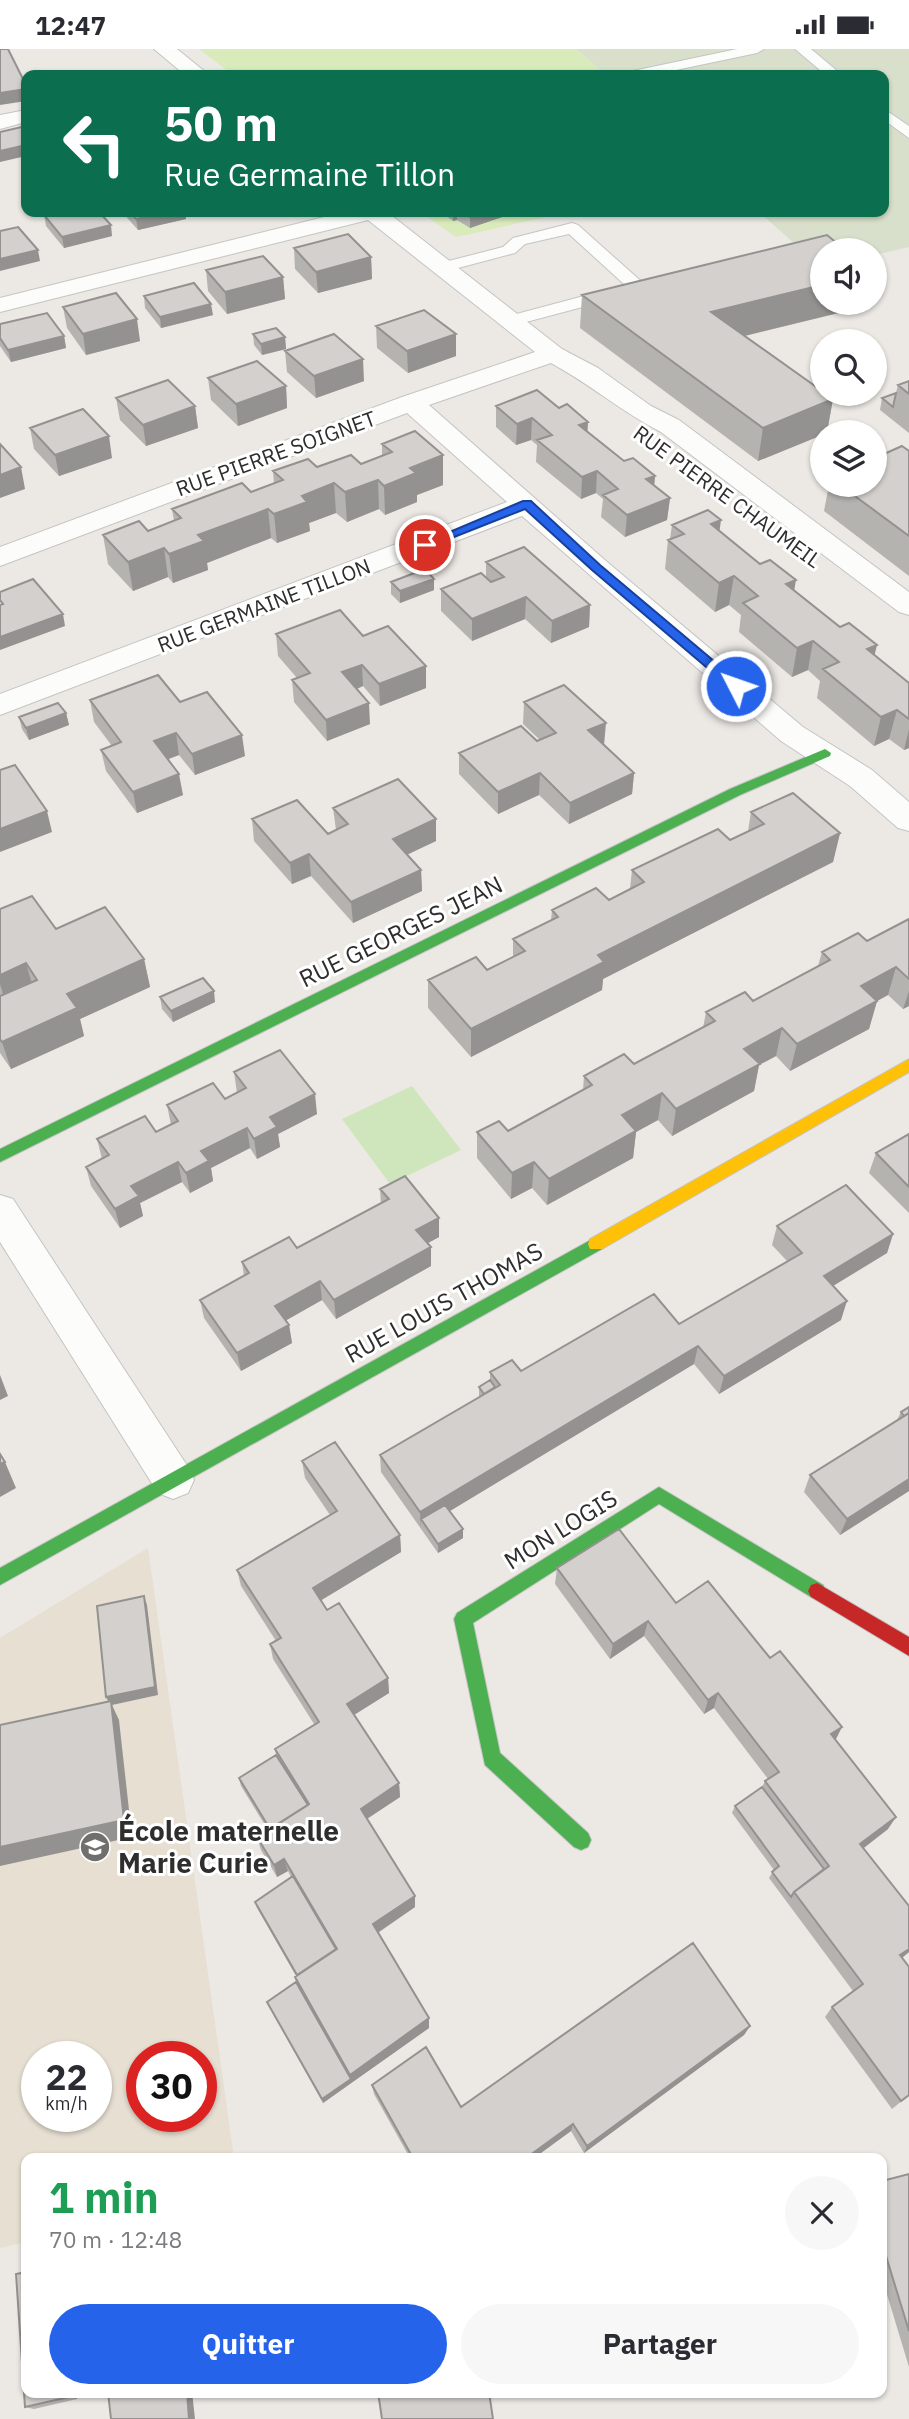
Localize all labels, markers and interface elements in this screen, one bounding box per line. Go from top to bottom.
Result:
text: 12:47 [35,8,106,42]
text: 50 m [164,91,278,154]
icon: left [49,98,140,189]
text: Rue Germaine Tillon [164,153,455,195]
map controls [810,238,887,497]
button: sound [810,238,887,315]
button: search [810,329,887,406]
street label: RUE PIERRE SOIGNET [172,404,380,502]
street label: RUE PIERRE CHAUMEIL [628,419,827,574]
button: layers [810,420,887,497]
pin [395,515,455,575]
icon: arrive [406,526,444,564]
street label: RUE GERMAINE TILLON [153,551,374,659]
position arrow [699,649,773,723]
street label: RUE GEORGES JEAN [293,868,508,994]
street label: RUE LOUIS THOMAS [339,1234,548,1370]
street label: MON LOGIS [498,1482,623,1577]
place label: École maternelle Marie Curie [118,1812,339,1881]
school or university icon: École maternelle Marie Curie [78,1830,112,1864]
speed limit sign: 30 [126,2041,217,2132]
text: 22 [45,2054,88,2100]
text: km/h [45,2092,88,2115]
text: 1 min [49,2170,159,2225]
button: close [785,2176,859,2250]
text: 70 m · 12:48 [49,2224,182,2254]
button: Quitter [49,2304,447,2384]
button: Partager [461,2304,859,2384]

